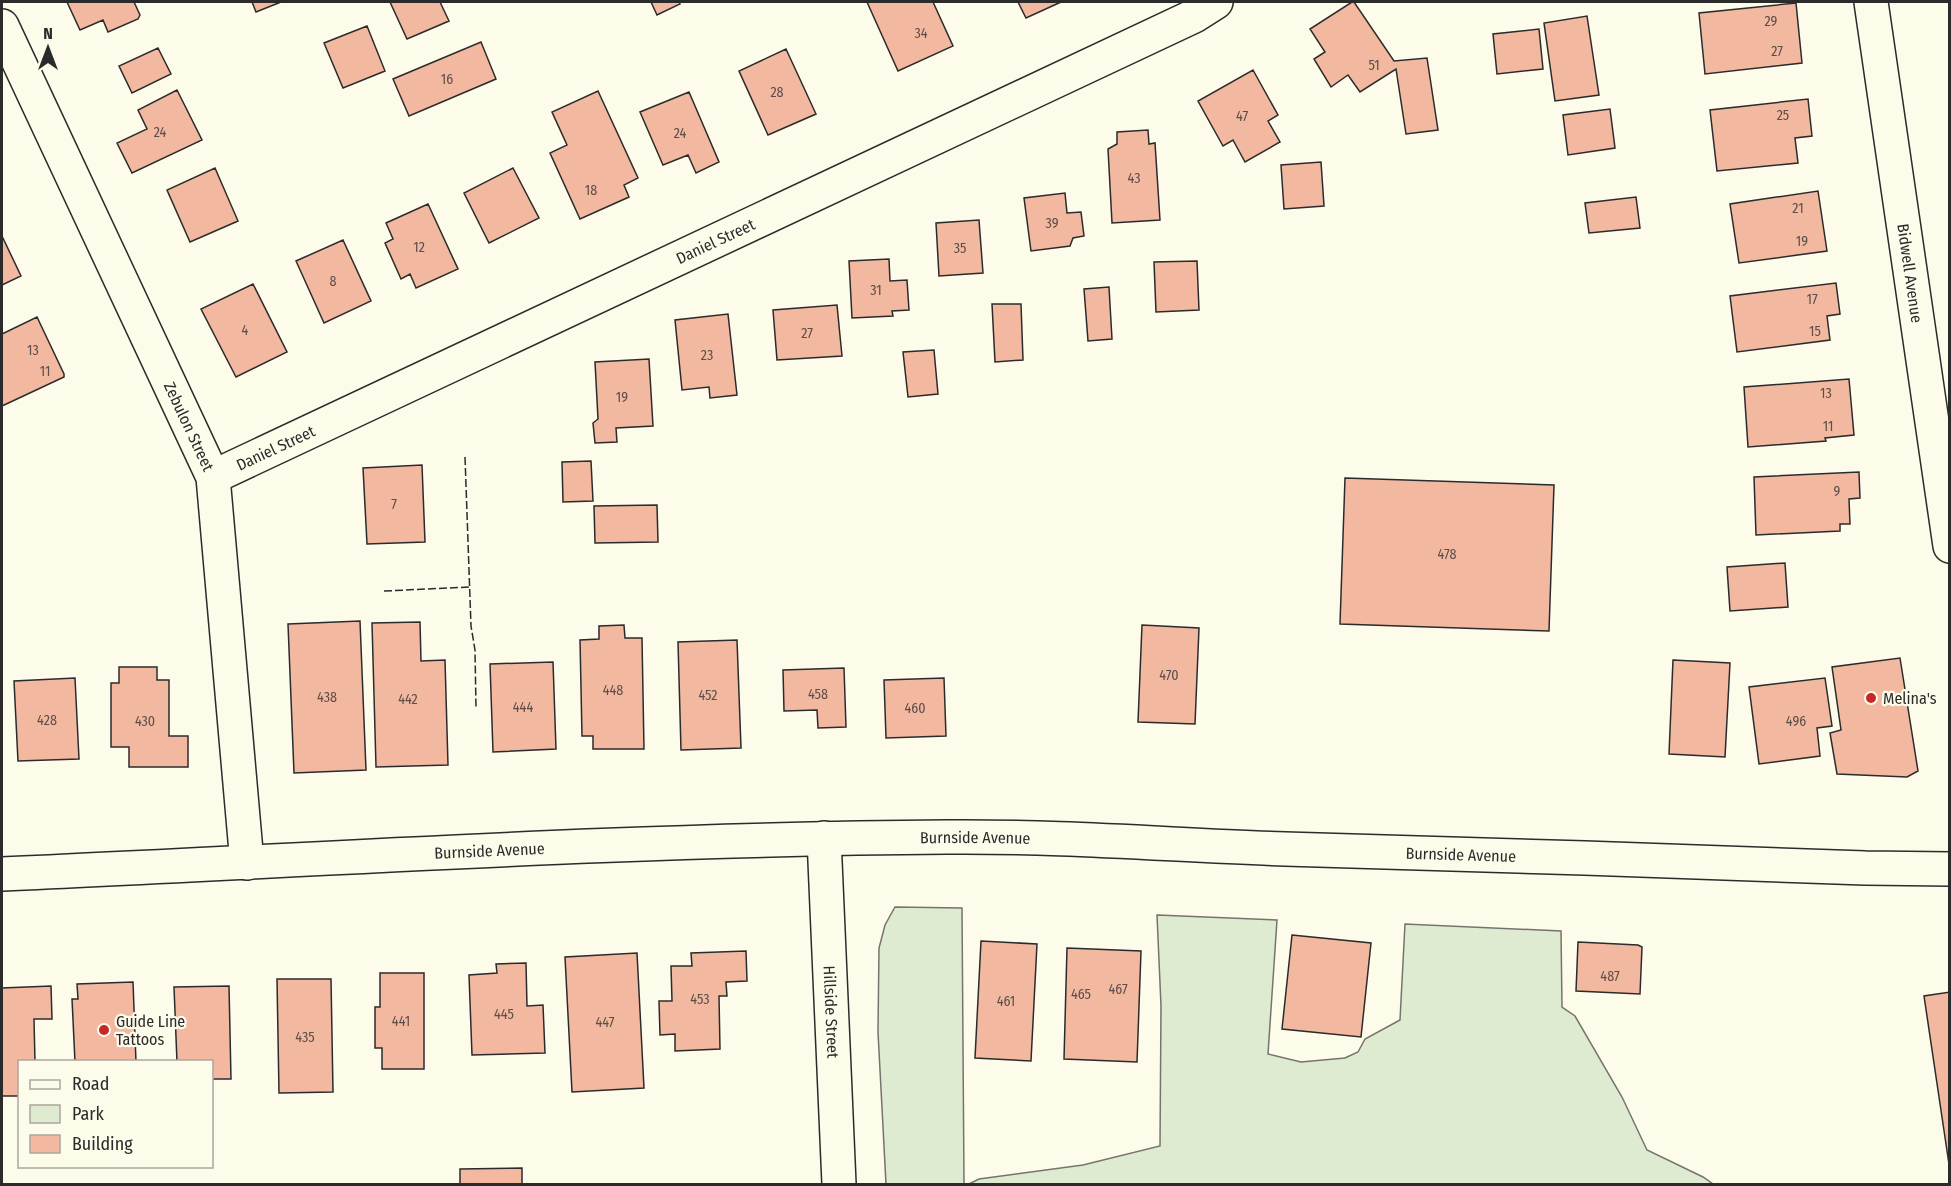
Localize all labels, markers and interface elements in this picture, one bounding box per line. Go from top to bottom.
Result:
house number: 29 [1765,13,1778,30]
north arrow [18,18,78,78]
text: N [43,24,53,43]
house number: 34 [914,25,928,42]
house number: 27 [1771,43,1783,60]
house number: 51 [1368,57,1380,74]
house number: 16 [441,71,453,88]
house number: 28 [770,84,784,101]
house number: 25 [1777,107,1789,124]
house number: 47 [1236,108,1248,125]
house number: 24 [154,124,167,141]
house number: 24 [674,125,687,142]
house number: 43 [1128,170,1140,187]
house number: 18 [585,182,597,199]
house number: 21 [1792,200,1804,217]
street label: Daniel Street [673,214,758,268]
house number: 39 [1046,215,1059,232]
street label: Bidwell Avenue [1894,222,1927,324]
house number: 19 [1796,233,1808,250]
house number: 12 [413,239,425,256]
house number: 35 [954,240,966,257]
house number: 8 [330,273,337,290]
house number: 31 [870,282,882,299]
house number: 17 [1806,291,1818,308]
house number: 4 [242,322,249,339]
house number: 15 [1809,323,1821,340]
house number: 27 [801,325,813,342]
house number: 13 [27,342,39,359]
house number: 23 [701,347,713,364]
house number: 11 [40,363,50,380]
street label: Zebulon Street [160,379,219,475]
house number: 13 [1820,385,1832,402]
house number: 19 [616,389,628,406]
house number: 11 [1823,418,1833,435]
street label: Daniel Street [233,421,319,474]
house number: 9 [1834,483,1841,500]
house number: 7 [391,496,397,513]
house number: 478 [1438,546,1456,563]
house number: 470 [1159,667,1179,684]
house number: 448 [603,682,623,699]
house number: 458 [808,686,828,703]
house number: 452 [698,687,718,704]
house number: 438 [317,689,337,706]
place label: Melina's [1883,689,1937,708]
house number: 442 [398,691,418,708]
marker: Melina's [1864,691,1878,705]
house number: 444 [513,699,533,716]
house number: 460 [904,700,926,717]
house number: 428 [37,712,57,729]
house number: 430 [135,713,155,730]
house number: 496 [1786,713,1806,730]
street label: Burnside Avenue [920,827,1031,847]
street label: Burnside Avenue [434,838,545,862]
street label: Burnside Avenue [1405,843,1516,865]
street label: Hillside Street [820,965,843,1059]
house number: 487 [1600,968,1620,985]
house number: 467 [1108,981,1128,998]
house number: 465 [1071,986,1091,1003]
house number: 453 [690,991,710,1008]
house number: 461 [997,993,1015,1010]
house number: 445 [494,1006,514,1023]
place label: Guide Line Tattoos [116,1012,185,1049]
house number: 441 [392,1013,410,1030]
house number: 447 [596,1014,615,1031]
marker: Guide Line Tattoos [97,1023,111,1037]
house number: 435 [295,1029,315,1046]
legend [18,1060,213,1168]
text: Road [72,1073,109,1095]
text: Park [72,1103,105,1125]
text: Building [72,1133,133,1155]

